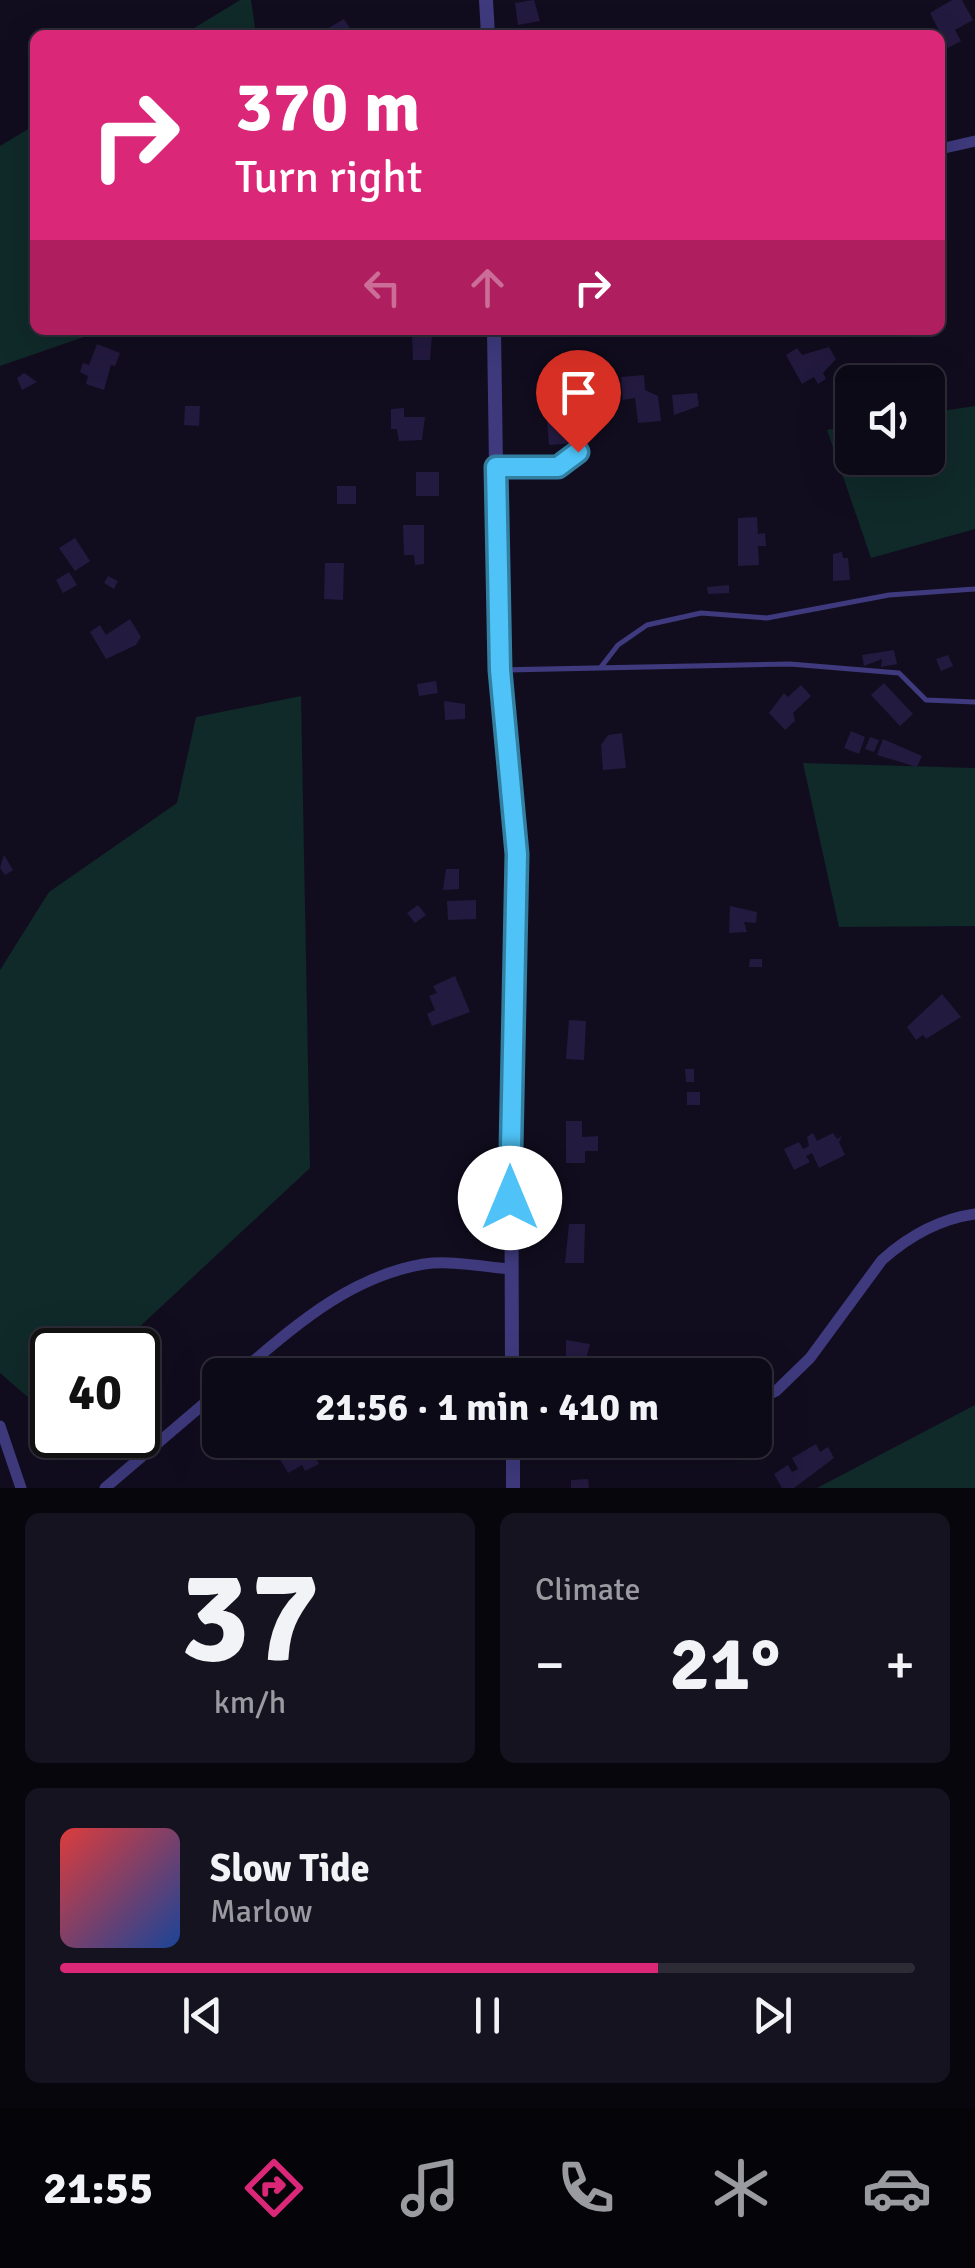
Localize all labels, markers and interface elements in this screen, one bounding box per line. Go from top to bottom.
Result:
text: 370 m [235,64,420,150]
icon: right [70,70,200,200]
text: Turn right [235,150,423,205]
icon: left [355,260,410,315]
icon: ahead [460,260,515,315]
icon: right [565,260,620,315]
pin [536,350,621,453]
icon: arrive [551,365,606,420]
map controls [835,365,945,475]
button: sound [835,365,945,475]
position arrow [458,1146,562,1250]
speed limit sign: 40 [30,1328,160,1458]
text: 21:56 · 1 min · 410 m [315,1384,659,1431]
text: 37 [180,1538,320,1698]
text: Climate [535,1570,641,1609]
text: 21° [670,1618,781,1711]
text: − [535,1631,565,1699]
text: + [885,1631,915,1699]
text: km/h [214,1683,286,1722]
text: Slow Tide [210,1845,370,1892]
text: Marlow [210,1892,312,1931]
icon: previous [175,1988,230,2043]
icon: pause [460,1988,515,2043]
icon: next [745,1988,800,2043]
icon: directions [239,2153,309,2223]
icon: music [395,2153,465,2223]
icon: phone [551,2153,621,2223]
icon: climate [706,2153,776,2223]
icon: car [862,2153,932,2223]
text: 21:55 [43,2161,153,2216]

